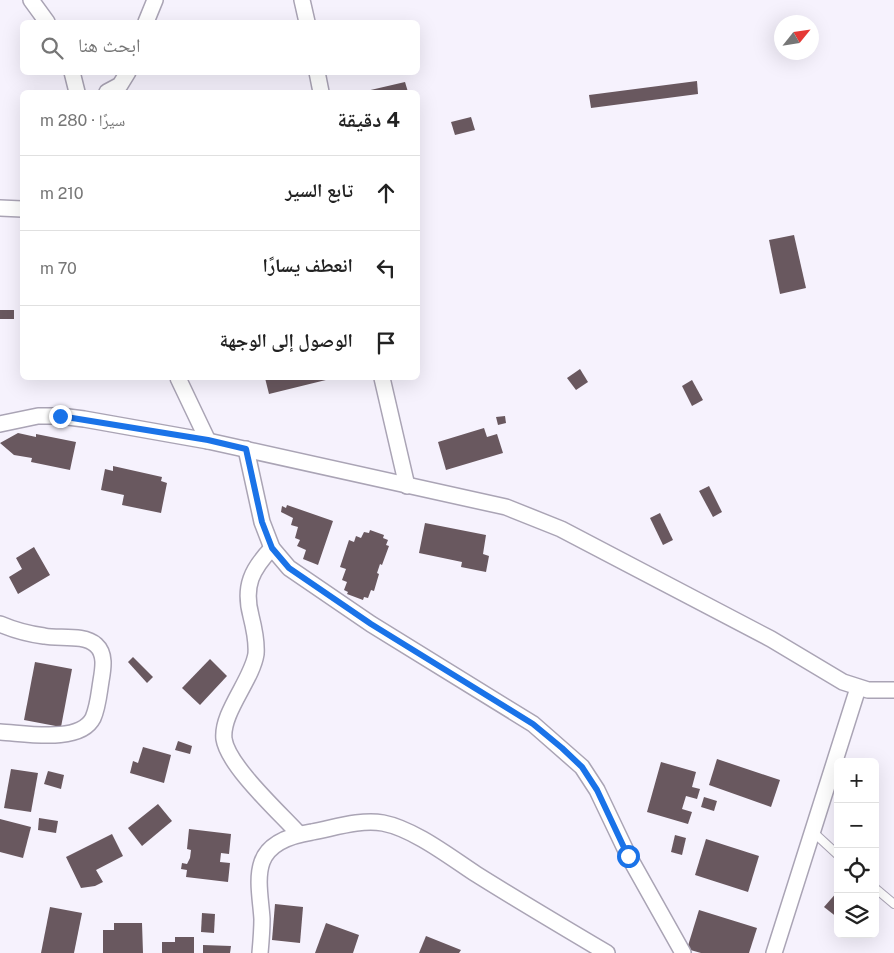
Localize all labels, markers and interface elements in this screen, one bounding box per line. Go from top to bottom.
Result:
north arrow [774,15,819,60]
search box [20,20,420,75]
icon: search [38,34,66,62]
text: ابحث هنا [78,34,141,56]
text: 4 دقيقة [337,107,400,132]
text: سيرًا · 280 m [40,111,125,130]
text: تابع السير [285,179,353,201]
icon: ahead [372,179,400,207]
text: 210 m [40,184,84,203]
text: انعطف يسارًا [263,254,353,276]
icon: left [372,254,400,282]
text: 70 m [40,259,77,278]
text: الوصول إلى الوجهة [219,329,353,351]
icon: arrive [372,329,400,357]
route end [49,405,72,428]
map controls [834,758,879,938]
button: + [834,758,879,803]
button: − [834,803,879,848]
route start [617,845,640,868]
button: locate [834,848,879,893]
button: layers [834,893,879,938]

